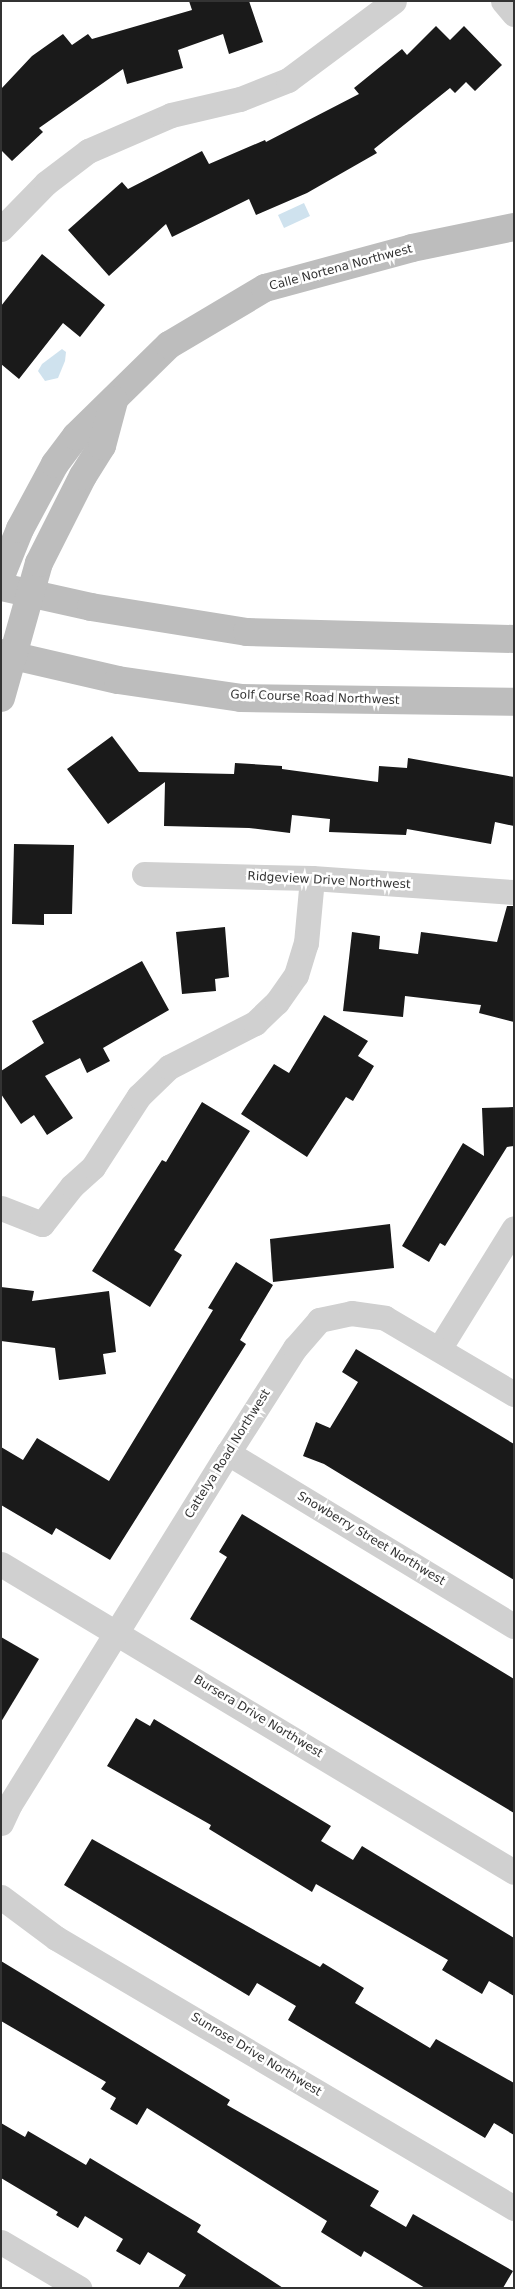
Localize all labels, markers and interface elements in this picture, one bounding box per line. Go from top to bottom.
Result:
street label: Calle Nortena Northwest [268,242,414,294]
street label: Golf Course Road Northwest [230,688,400,708]
street label: Ridgeview Drive Northwest [247,870,411,892]
street label: Cattelya Road Northwest [182,1387,274,1521]
street label: Snowberry Street Northwest [294,1489,448,1589]
street label: Bursera Drive Northwest [191,1673,325,1761]
street label: Sunrose Drive Northwest [188,2010,324,2100]

